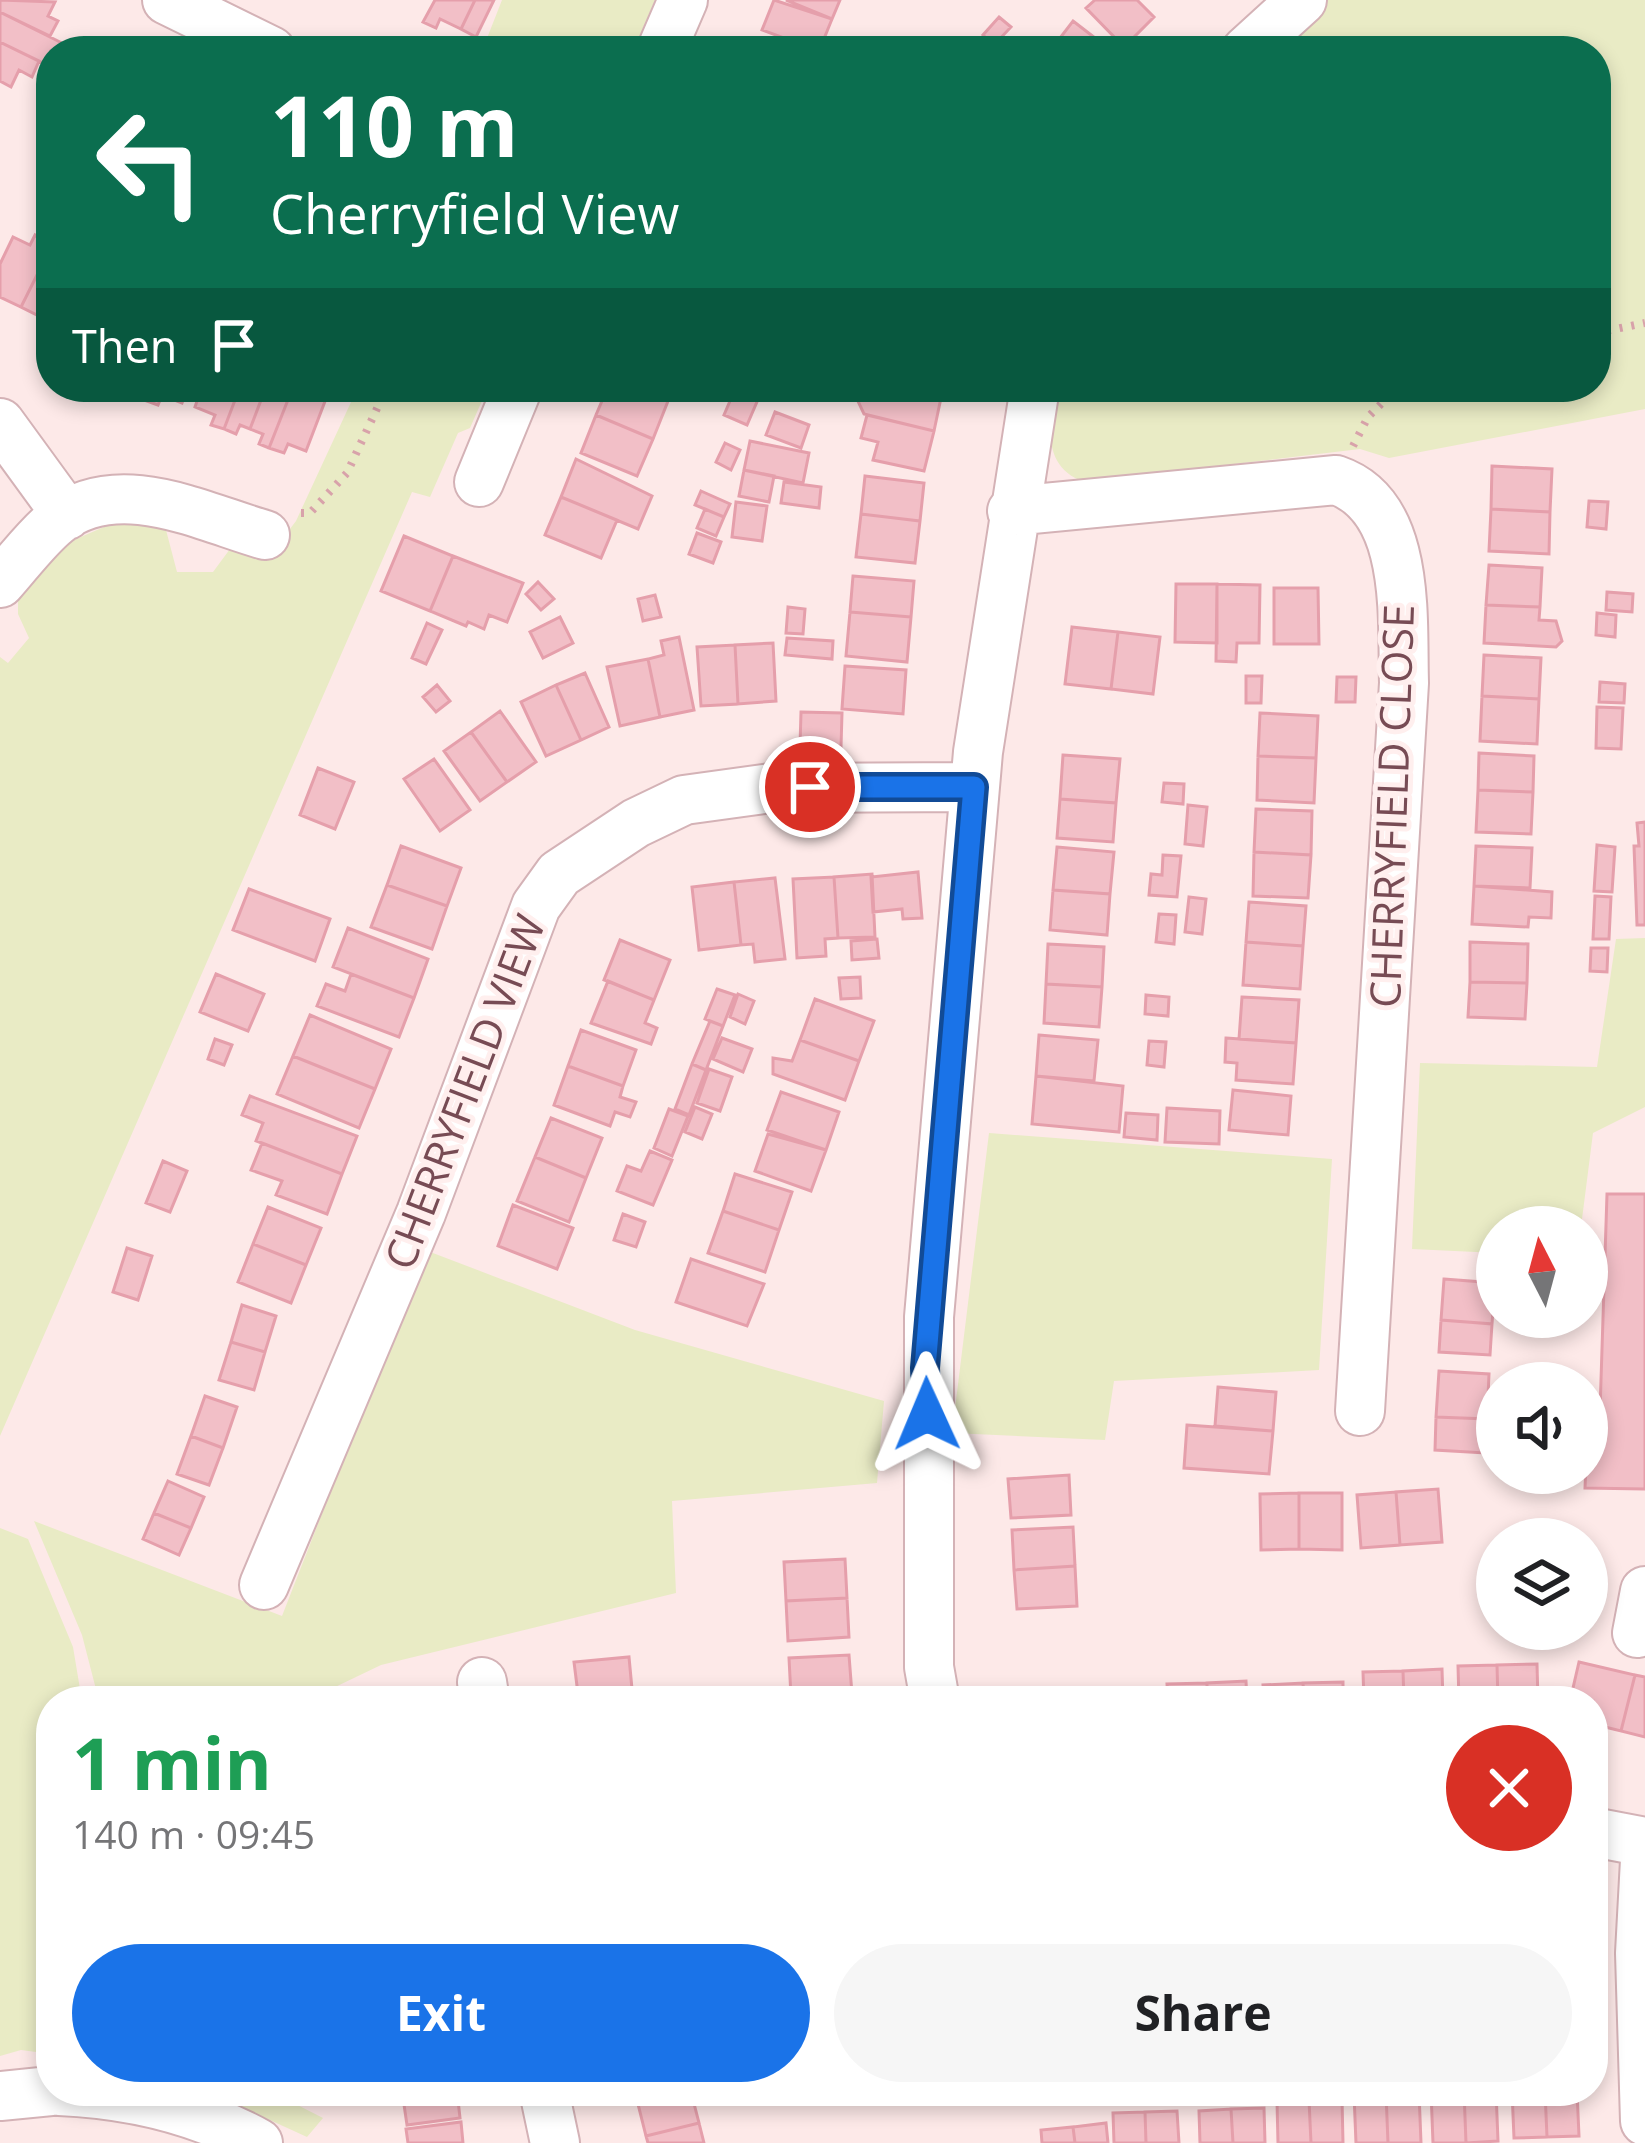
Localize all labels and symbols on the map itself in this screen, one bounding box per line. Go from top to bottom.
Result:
street label: CHERRYFIELD CLOSE [1355,603,1426,1009]
pin [759,736,861,838]
street label: CHERRYFIELD VIEW [370,906,557,1277]
north arrow [1476,1206,1608,1338]
position arrow [864,1351,990,1477]

